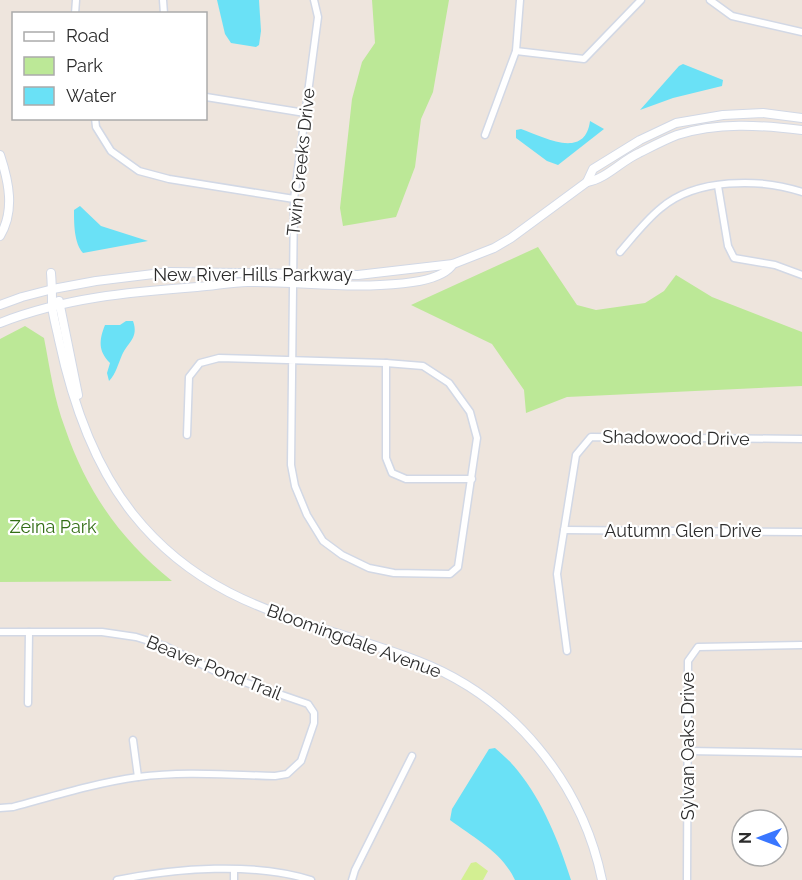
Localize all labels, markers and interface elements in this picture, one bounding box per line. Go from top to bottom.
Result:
legend [12,12,207,120]
text: Road [66,25,109,46]
text: Park [66,55,103,76]
text: Water [66,85,117,106]
street label: Twin Creeks Drive [282,87,319,237]
street label: New River Hills Parkway [153,264,353,285]
street label: Shadowood Drive [602,426,750,449]
park label: Zeina Park [9,516,97,537]
street label: Autumn Glen Drive [604,520,762,541]
street label: Bloomingdale Avenue [264,599,445,682]
street label: Beaver Pond Trail [143,631,285,704]
street label: Sylvan Oaks Drive [677,671,698,820]
north arrow [730,808,790,868]
text: N [736,832,755,844]

